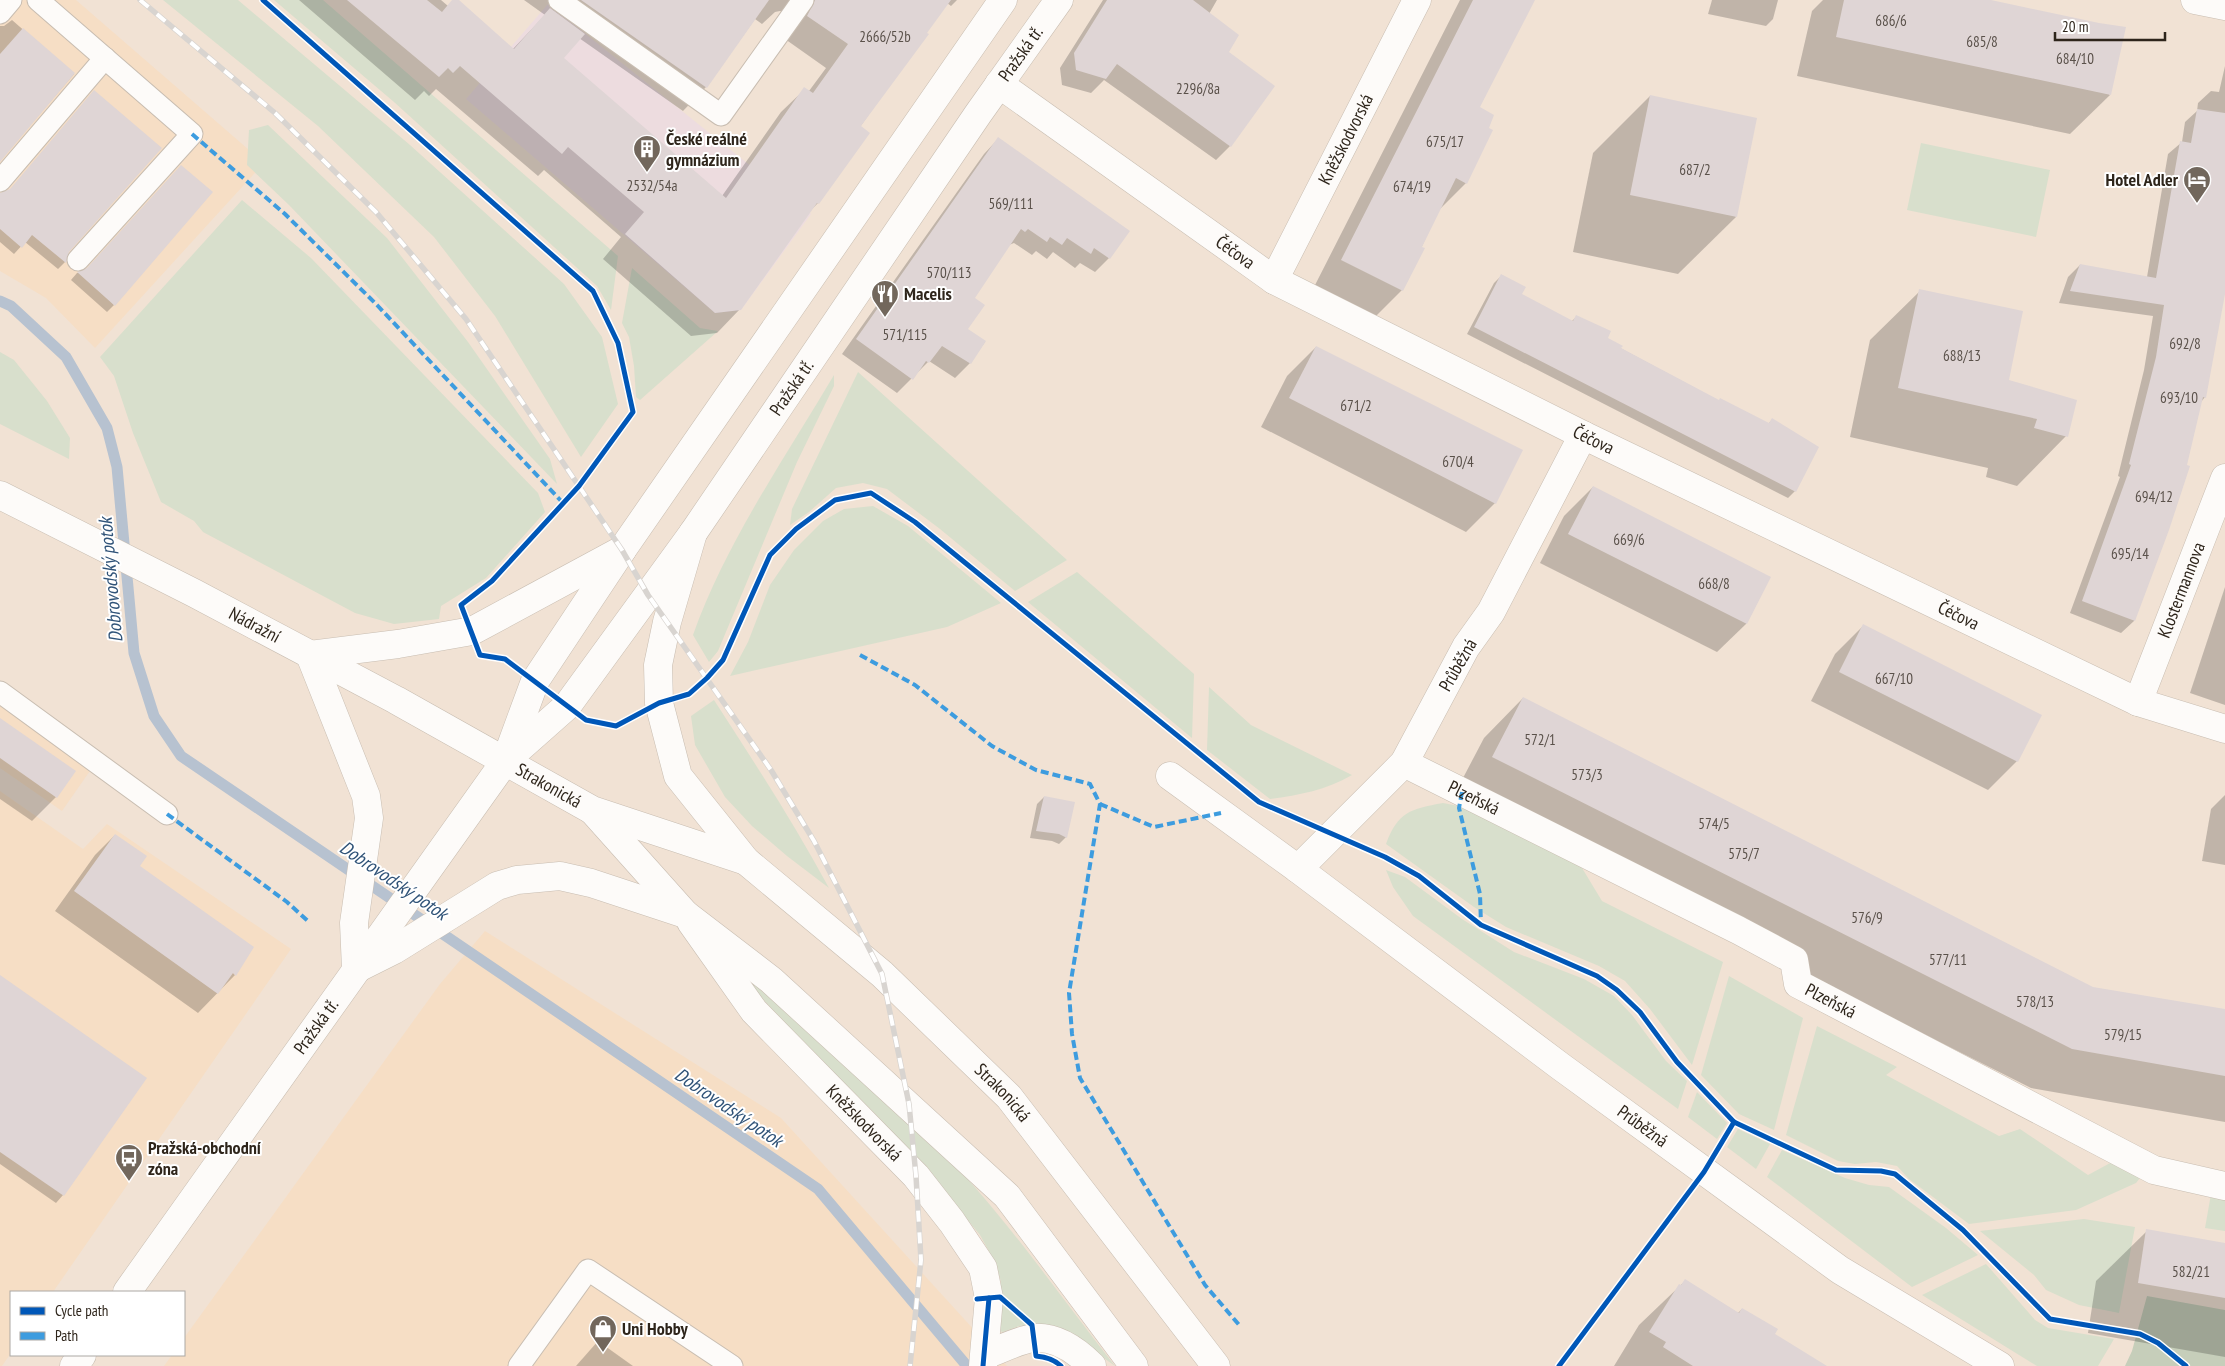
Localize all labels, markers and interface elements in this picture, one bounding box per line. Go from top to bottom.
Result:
scale bar [2055,10,2165,42]
house number: 686/6 [1875,11,1907,30]
text: 20 m [2062,17,2088,36]
street label: Pražská tř. [993,21,1048,86]
house number: 2666/52b [859,27,911,46]
house number: 685/8 [1966,32,1998,51]
house number: 684/10 [2056,49,2094,68]
house number: 2296/8a [1176,79,1220,98]
street label: Kněžskodvorská [1313,90,1378,188]
place label: České reálné gymnázium [666,127,747,171]
house number: 675/17 [1426,132,1464,151]
building icon: České reálné gymnázium [632,134,662,173]
house number: 687/2 [1679,160,1711,179]
hotel icon: Hotel Adler [2182,165,2212,204]
place label: Hotel Adler [2106,168,2179,191]
house number: 2532/54a [627,176,677,195]
house number: 674/19 [1393,177,1431,196]
house number: 569/111 [989,194,1033,213]
street label: Čéčova [1211,230,1260,274]
house number: 570/113 [927,263,971,282]
restaurant icon: Macelis [870,279,900,318]
place label: Macelis [904,282,952,305]
house number: 571/115 [883,325,927,344]
house number: 692/8 [2169,334,2201,353]
house number: 688/13 [1943,346,1981,365]
street label: Pražská tř. [764,355,818,420]
house number: 693/10 [2160,388,2198,407]
house number: 671/2 [1340,396,1372,415]
street label: Čéčova [1569,420,1618,459]
house number: 670/4 [1442,452,1474,471]
house number: 694/12 [2135,487,2173,506]
water label: Dobrovodský potok [92,514,127,643]
house number: 669/6 [1613,530,1645,549]
street label: Klostermannova [2152,539,2210,641]
house number: 695/14 [2111,544,2149,563]
house number: 668/8 [1698,574,1730,593]
street label: Čéčova [1934,595,1983,635]
street label: Nádražní [225,602,285,648]
street label: Průběžná [1433,634,1482,695]
house number: 667/10 [1875,669,1913,688]
house number: 572/1 [1524,730,1556,749]
street label: Strakonická [512,758,586,813]
house number: 573/3 [1571,765,1603,784]
street label: Plzeňská [1445,775,1503,820]
house number: 574/5 [1698,814,1730,833]
water label: Dobrovodský potok [335,835,455,926]
house number: 575/7 [1728,844,1760,863]
house number: 576/9 [1851,908,1883,927]
house number: 577/11 [1929,950,1967,969]
street label: Plzeňská [1801,978,1860,1023]
house number: 578/13 [2016,992,2054,1011]
street label: Pražská tř. [288,994,343,1058]
house number: 579/15 [2104,1025,2142,1044]
street label: Strakonická [970,1058,1036,1126]
water label: Dobrovodský potok [670,1062,790,1153]
street label: Kněžskodvorská [822,1079,907,1166]
street label: Průběžná [1613,1100,1673,1152]
place label: Pražská-obchodní zóna [148,1136,261,1180]
bus stop icon: Pražská-obchodní zóna [114,1143,144,1182]
house number: 582/21 [2172,1262,2210,1281]
legend [10,1291,185,1356]
text: Cycle path [55,1301,108,1320]
shop icon: Uni Hobby [588,1314,618,1353]
place label: Uni Hobby [622,1317,688,1340]
text: Path [55,1326,78,1345]

